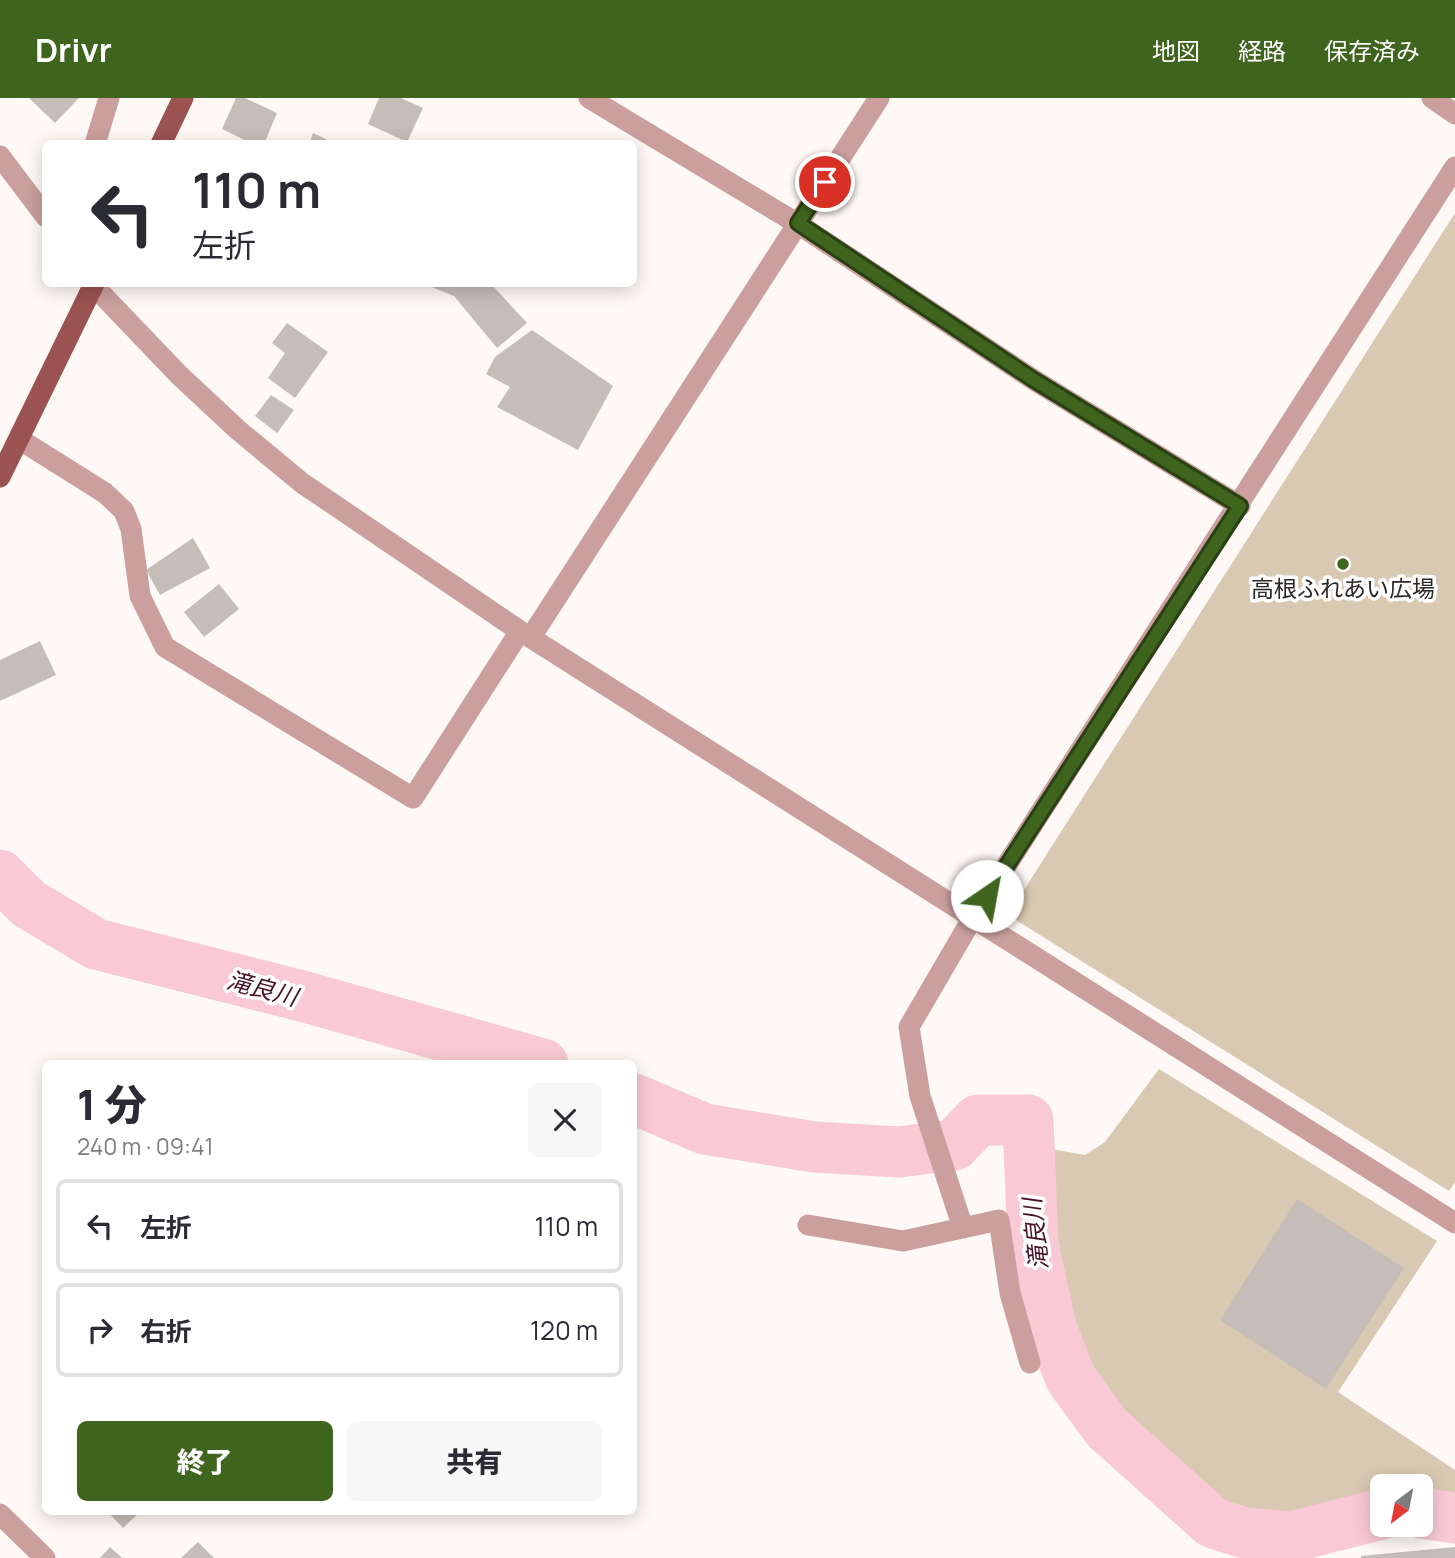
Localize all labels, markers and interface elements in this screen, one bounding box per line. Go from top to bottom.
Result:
text: Drivr [35,27,112,72]
text: 地図 [1152,34,1200,67]
text: 経路 [1238,34,1286,67]
text: 保存済み [1324,34,1420,67]
pin [795,152,855,212]
text: 110 m [192,156,321,223]
icon: arrive [806,163,844,201]
icon: left [77,168,168,259]
text: 左折 [192,223,256,267]
marker: 高根ふれあい広場 [1335,556,1351,572]
place label: 高根ふれあい広場 [1251,572,1435,604]
position arrow [950,859,1024,933]
water label: 滝良川 [223,962,304,1014]
text: 1 分 [77,1075,146,1133]
button: close [528,1083,602,1157]
text: 240 m · 09:41 [77,1130,213,1162]
water label: 滝良川 [1014,1194,1055,1272]
icon: left [81,1207,119,1245]
text: 110 m [535,1208,598,1244]
text: 左折 [140,1209,192,1245]
icon: right [81,1311,119,1349]
text: 120 m [530,1312,598,1348]
text: 右折 [140,1313,192,1349]
button: 終了 [77,1421,333,1501]
button: 共有 [347,1421,602,1501]
north arrow [1370,1474,1433,1536]
map controls [1370,1474,1433,1537]

